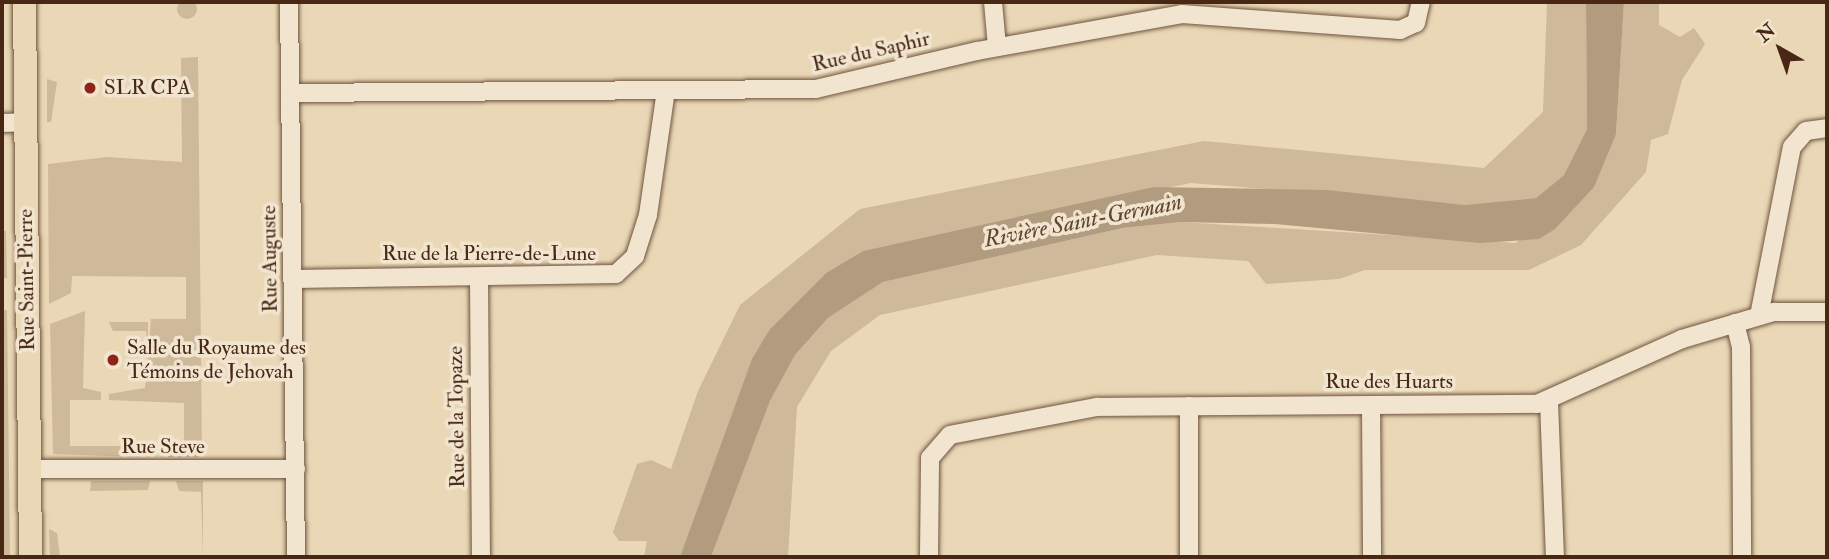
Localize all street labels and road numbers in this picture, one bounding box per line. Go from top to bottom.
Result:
street label: Rue du Saphir [810,26,932,78]
street label: Rue Auguste [256,205,284,313]
street label: Rue Saint-Pierre [13,209,41,351]
street label: Rue de la Pierre-de-Lune [382,241,596,267]
street label: Rue de la Topaze [443,346,471,488]
street label: Rue des Huarts [1325,369,1453,395]
street label: Rue Steve [121,434,205,460]

